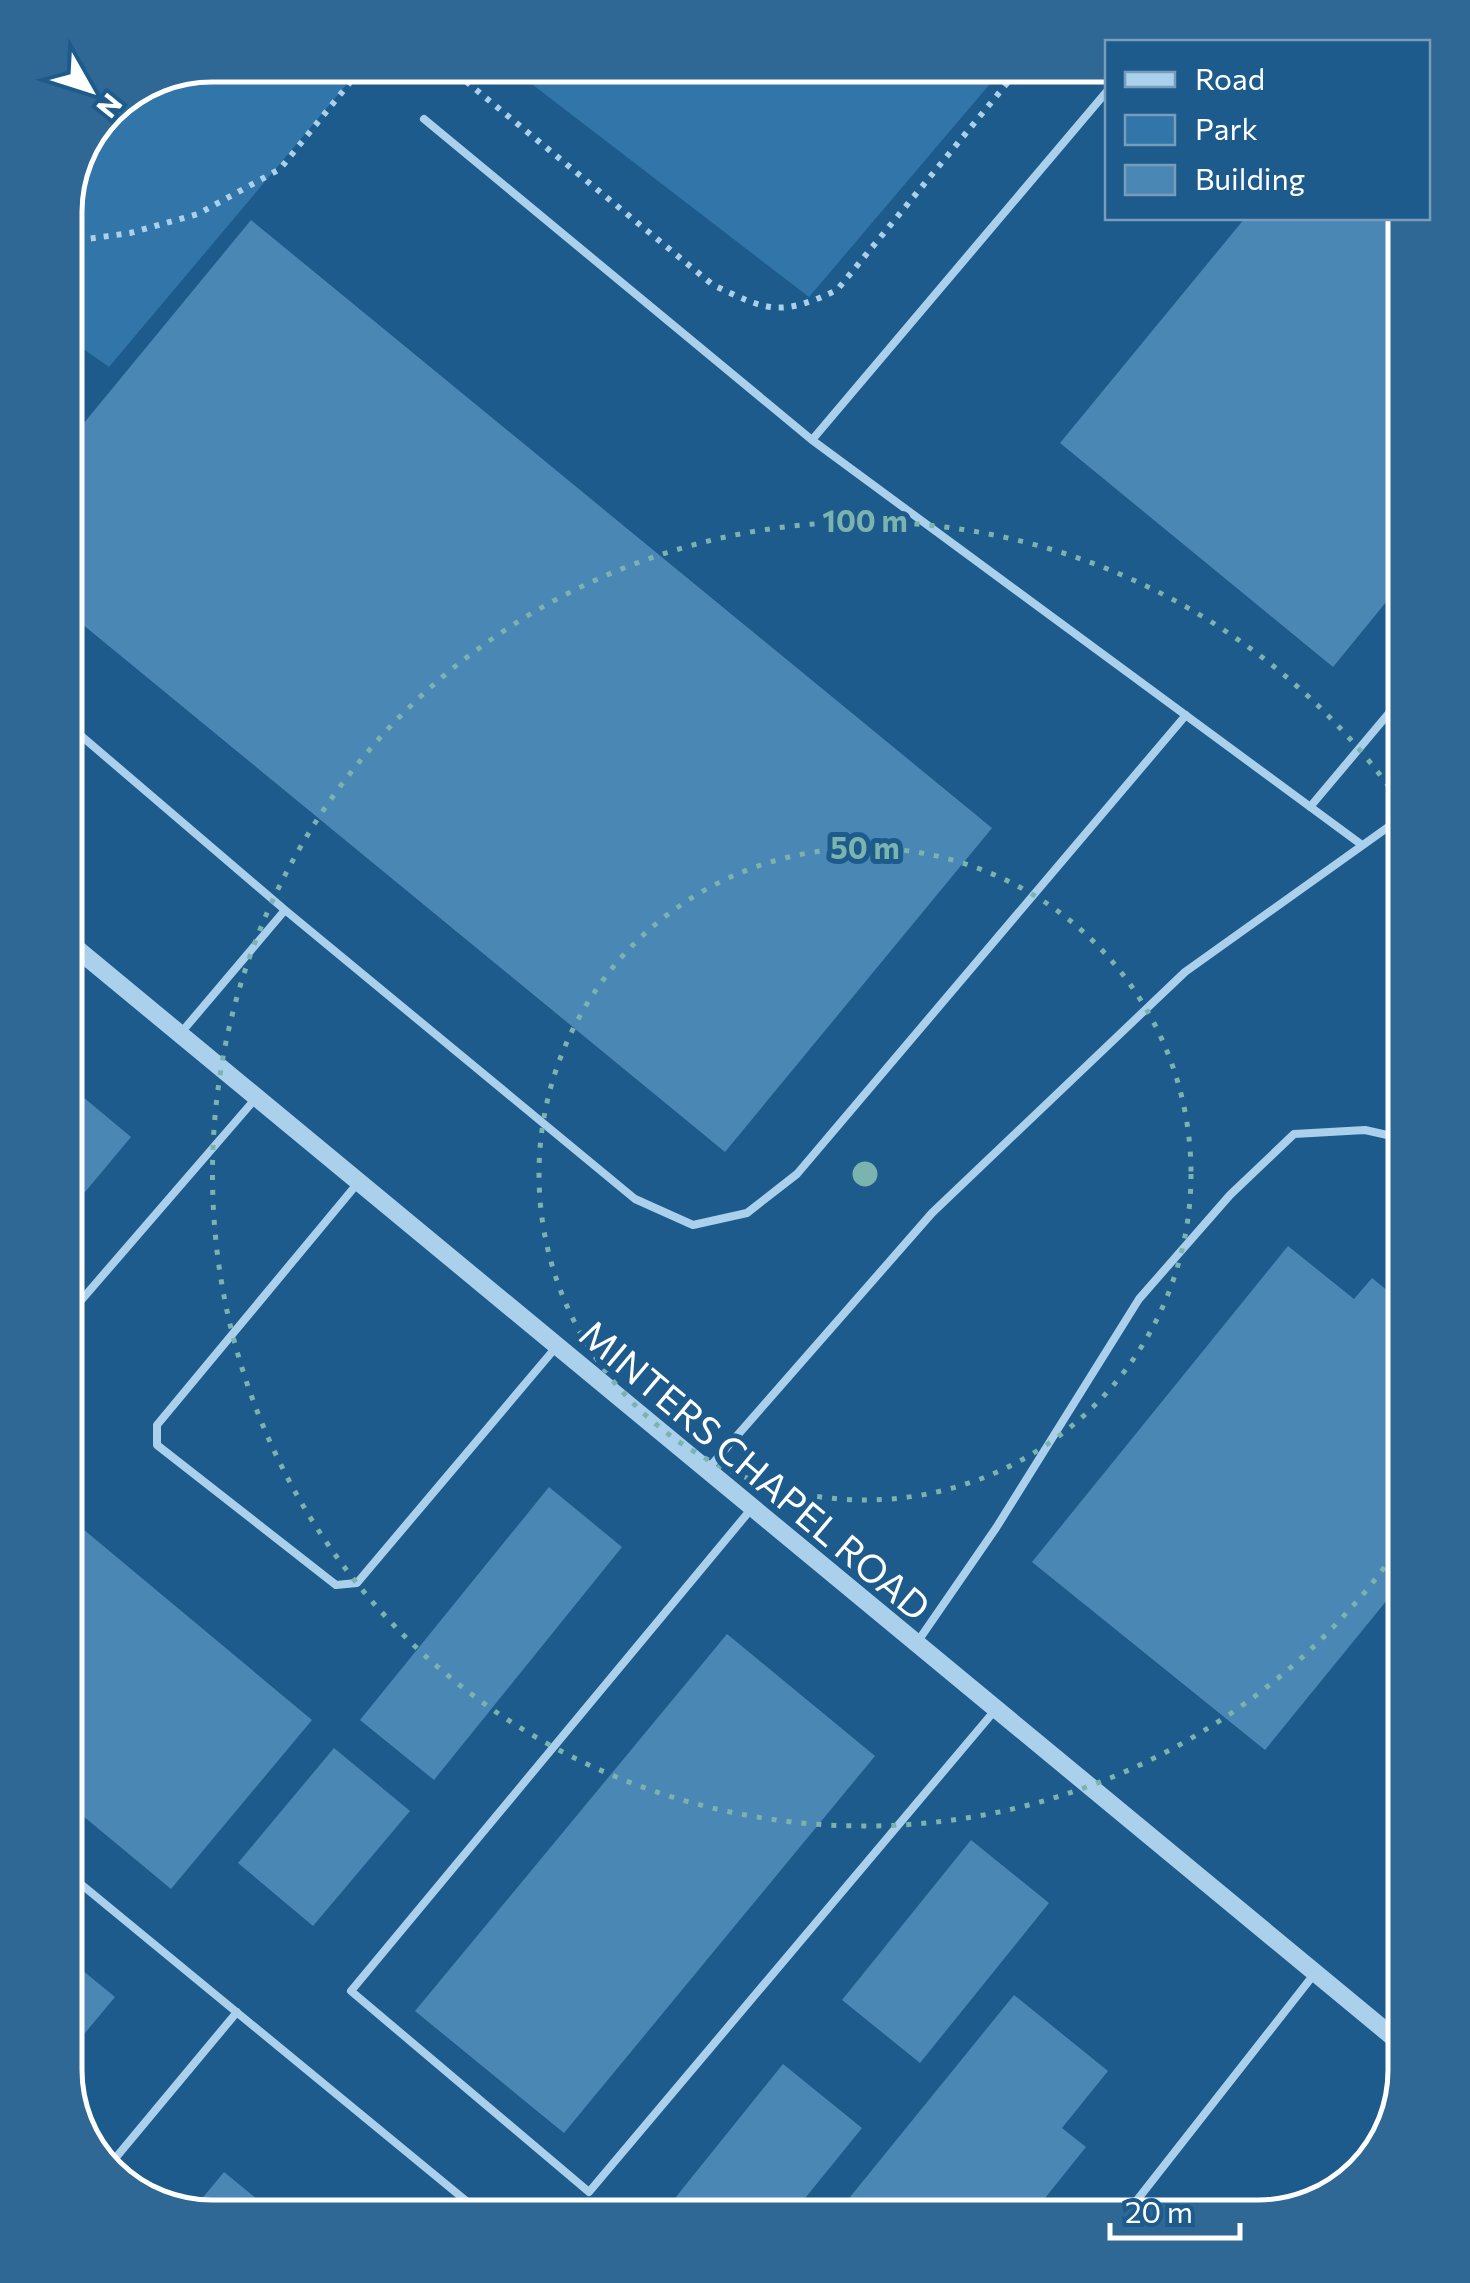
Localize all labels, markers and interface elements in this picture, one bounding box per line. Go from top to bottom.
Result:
north arrow [40,40,140,140]
legend [1105,40,1430,220]
text: Road [1195,59,1265,96]
text: N [90,88,130,125]
text: Park [1195,109,1258,146]
text: Building [1195,159,1305,196]
text: 100 m [822,501,908,538]
text: 50 m [830,828,900,865]
centre of rings [847,1156,883,1192]
street label: MINTERS CHAPEL ROAD [571,1309,941,1629]
scale bar [1110,2178,1240,2240]
text: 20 m [1125,2192,1193,2229]

